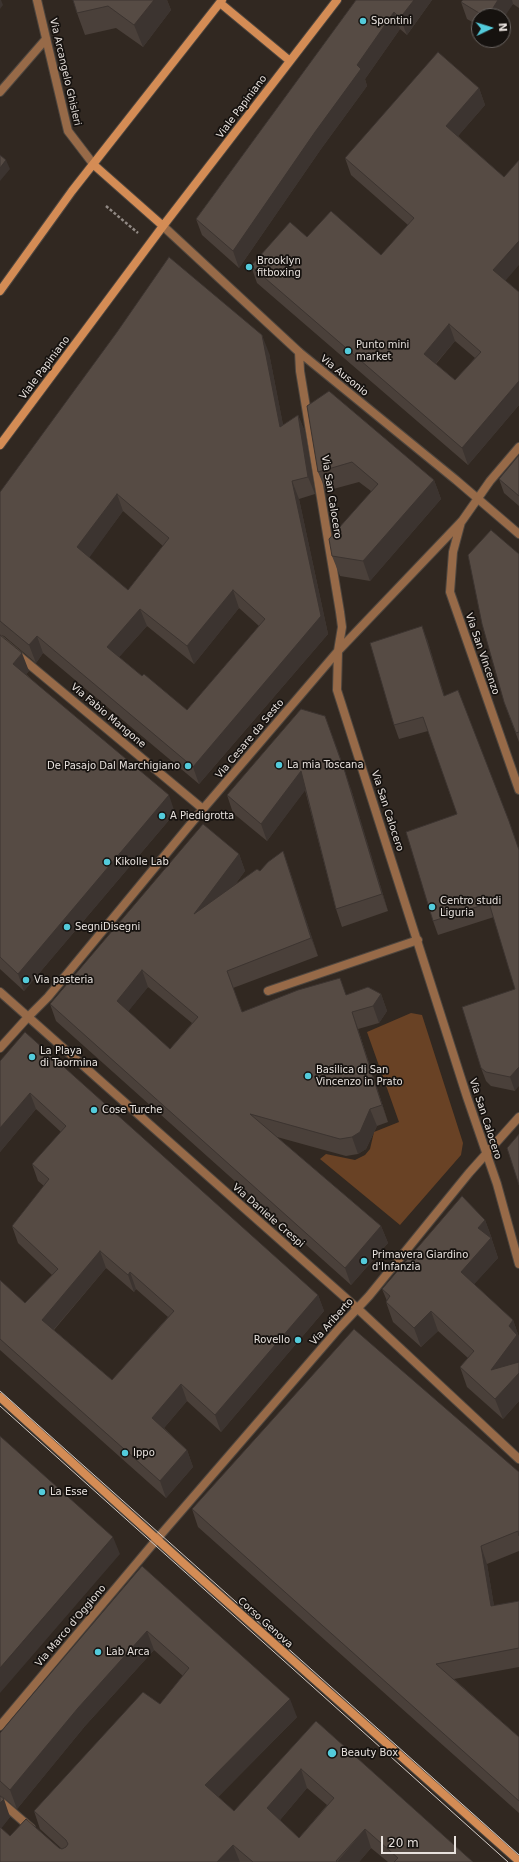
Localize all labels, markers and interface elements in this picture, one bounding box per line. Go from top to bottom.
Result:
north arrow [471,8,511,48]
place label: Spontini [371,15,412,27]
marker: Spontini [358,16,368,26]
street label: Via Arcangelo Ghisleri [47,17,83,127]
text: N [496,22,509,32]
street label: Viale Papiniano [214,73,270,141]
place label: Brooklyn fitboxing [257,255,301,278]
marker: Brooklyn fitboxing [244,262,254,272]
street label: Viale Papiniano [17,334,73,402]
place label: Punto mini market [356,339,409,362]
marker: Punto mini market [343,346,353,356]
street label: Via Ausonio [318,353,370,399]
street label: Via San Calocero [318,454,344,540]
street label: Via San Vincenzo [462,611,502,697]
street label: Via Fabio Mangone [68,681,148,751]
street label: Via Cesare da Sesto [213,697,287,781]
place label: La mia Toscana [287,759,364,771]
place label: De Pasajo Dal Marchigiano [47,760,180,772]
marker: La mia Toscana [274,760,284,770]
marker: De Pasajo Dal Marchigiano [183,761,193,771]
street label: Via San Calocero [368,769,406,853]
place label: A Piedigrotta [170,810,234,822]
marker: A Piedigrotta [157,811,167,821]
place label: Kikolle Lab [115,856,169,868]
marker: Kikolle Lab [102,857,112,867]
place label: Centro studi Liguria [440,895,501,918]
marker: Centro studi Liguria [427,902,437,912]
place label: SegniDisegni [75,921,140,933]
marker: SegniDisegni [62,922,72,932]
place label: Via pasteria [34,974,93,986]
marker: Via pasteria [21,975,31,985]
place label: La Playa di Taormina [40,1045,98,1068]
marker: La Playa di Taormina [27,1052,37,1062]
place label: Basilica di San Vincenzo in Prato [316,1064,403,1088]
marker: Basilica di San Vincenzo in Prato [303,1071,313,1081]
street label: Via San Calocero [466,1077,504,1161]
place label: Cose Turche [102,1104,162,1116]
marker: Cose Turche [89,1105,99,1115]
street label: Via Daniele Crespi [230,1182,306,1250]
place label: Primavera Giardino d'Infanzia [372,1249,468,1272]
marker: Primavera Giardino d'Infanzia [359,1256,369,1266]
street label: Via Ariberto [308,1296,356,1348]
place label: Rovello [254,1334,290,1346]
marker: Rovello [293,1335,303,1345]
place label: Ippo [133,1447,155,1459]
marker: Ippo [120,1448,130,1458]
place label: La Esse [50,1486,88,1498]
marker: La Esse [37,1487,47,1497]
street label: Via Marco d'Oggiono [33,1583,109,1669]
street label: Corso Genova [235,1595,295,1651]
place label: Lab Arca [106,1646,150,1658]
marker: Lab Arca [93,1647,103,1657]
marker: Beauty Box [326,1747,338,1759]
place label: Beauty Box [341,1747,398,1759]
scale bar [383,1828,458,1854]
text: 20 m [388,1836,419,1850]

